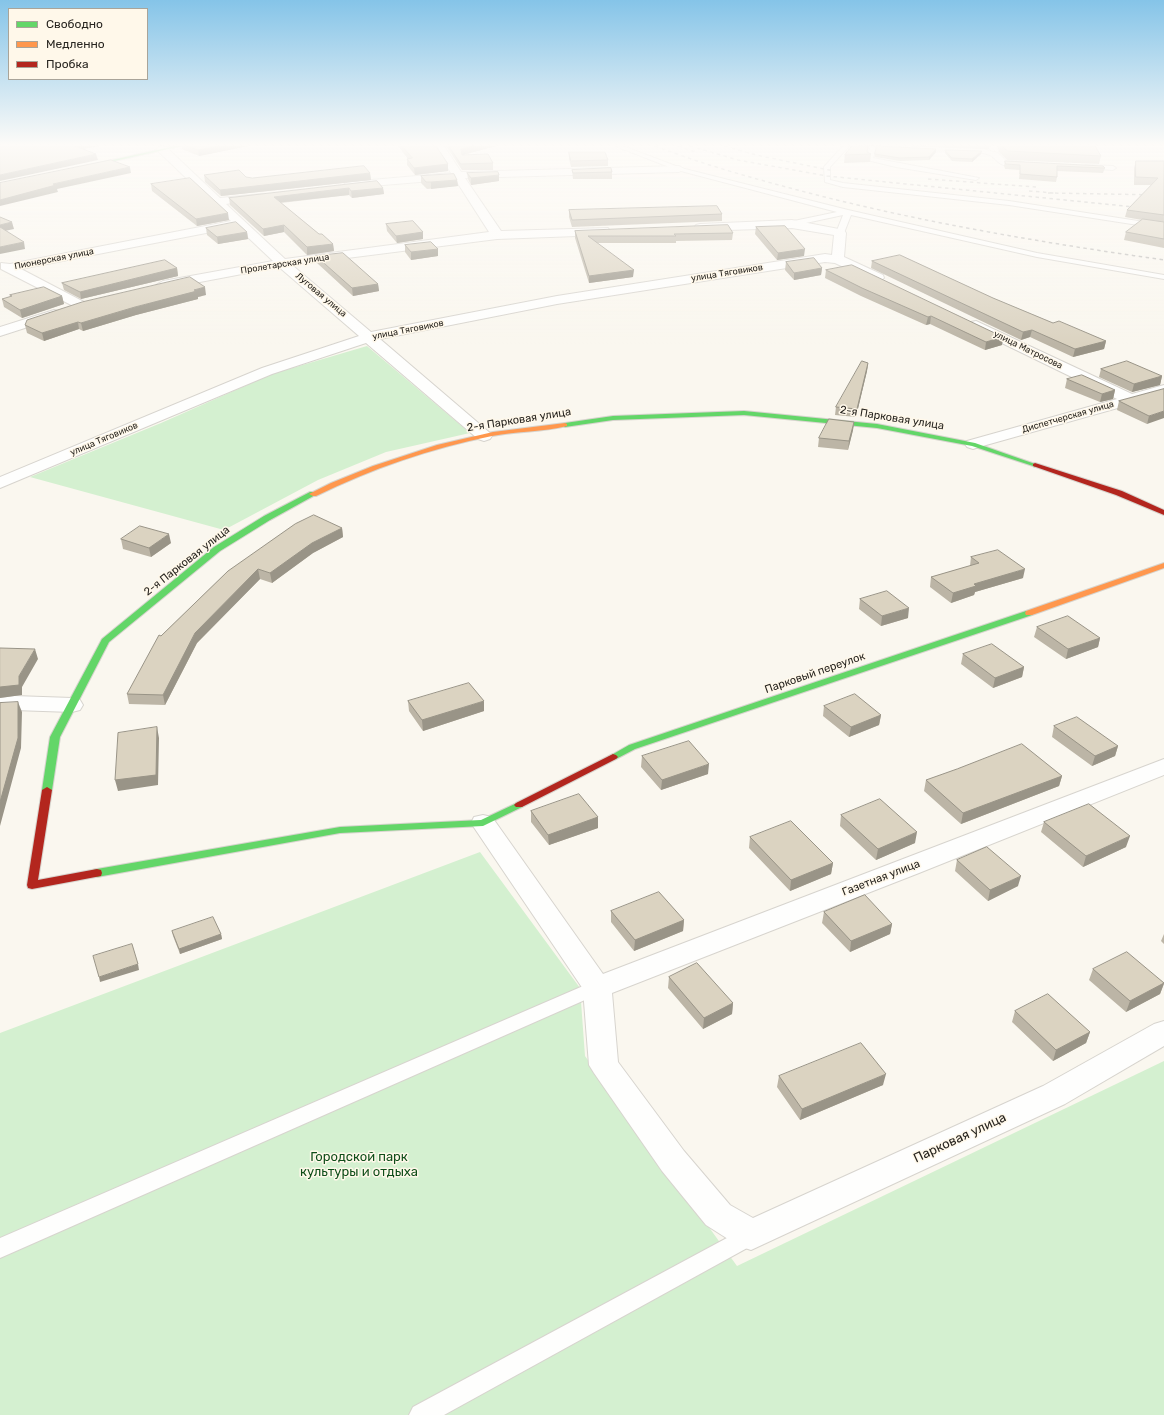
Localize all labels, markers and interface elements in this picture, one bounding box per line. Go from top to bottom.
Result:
legend [8,8,148,80]
text: Свободно [46,17,103,31]
text: Медленно [46,37,105,51]
text: Пробка [46,57,89,71]
street label: Пионерская улица [13,246,95,272]
street label: Пролетарская улица [240,252,330,276]
street label: улица Тяговиков [690,262,764,284]
street label: Луговая улица [293,271,349,319]
street label: улица Тяговиков [371,318,445,342]
street label: улица Матросова [992,329,1064,371]
street label: Диспетчерская улица [1021,399,1115,435]
street label: 2-я Парковая улица [839,403,945,433]
street label: 2-я Парковая улица [466,405,572,435]
street label: улица Тяговиков [69,420,139,458]
street label: 2-я Парковая улица [141,523,233,599]
street label: Парковый переулок [763,650,867,696]
street label: Газетная улица [840,857,922,899]
street label: Парковая улица [911,1110,1009,1166]
park label: Городской парк культуры и отдыха [300,1149,418,1180]

